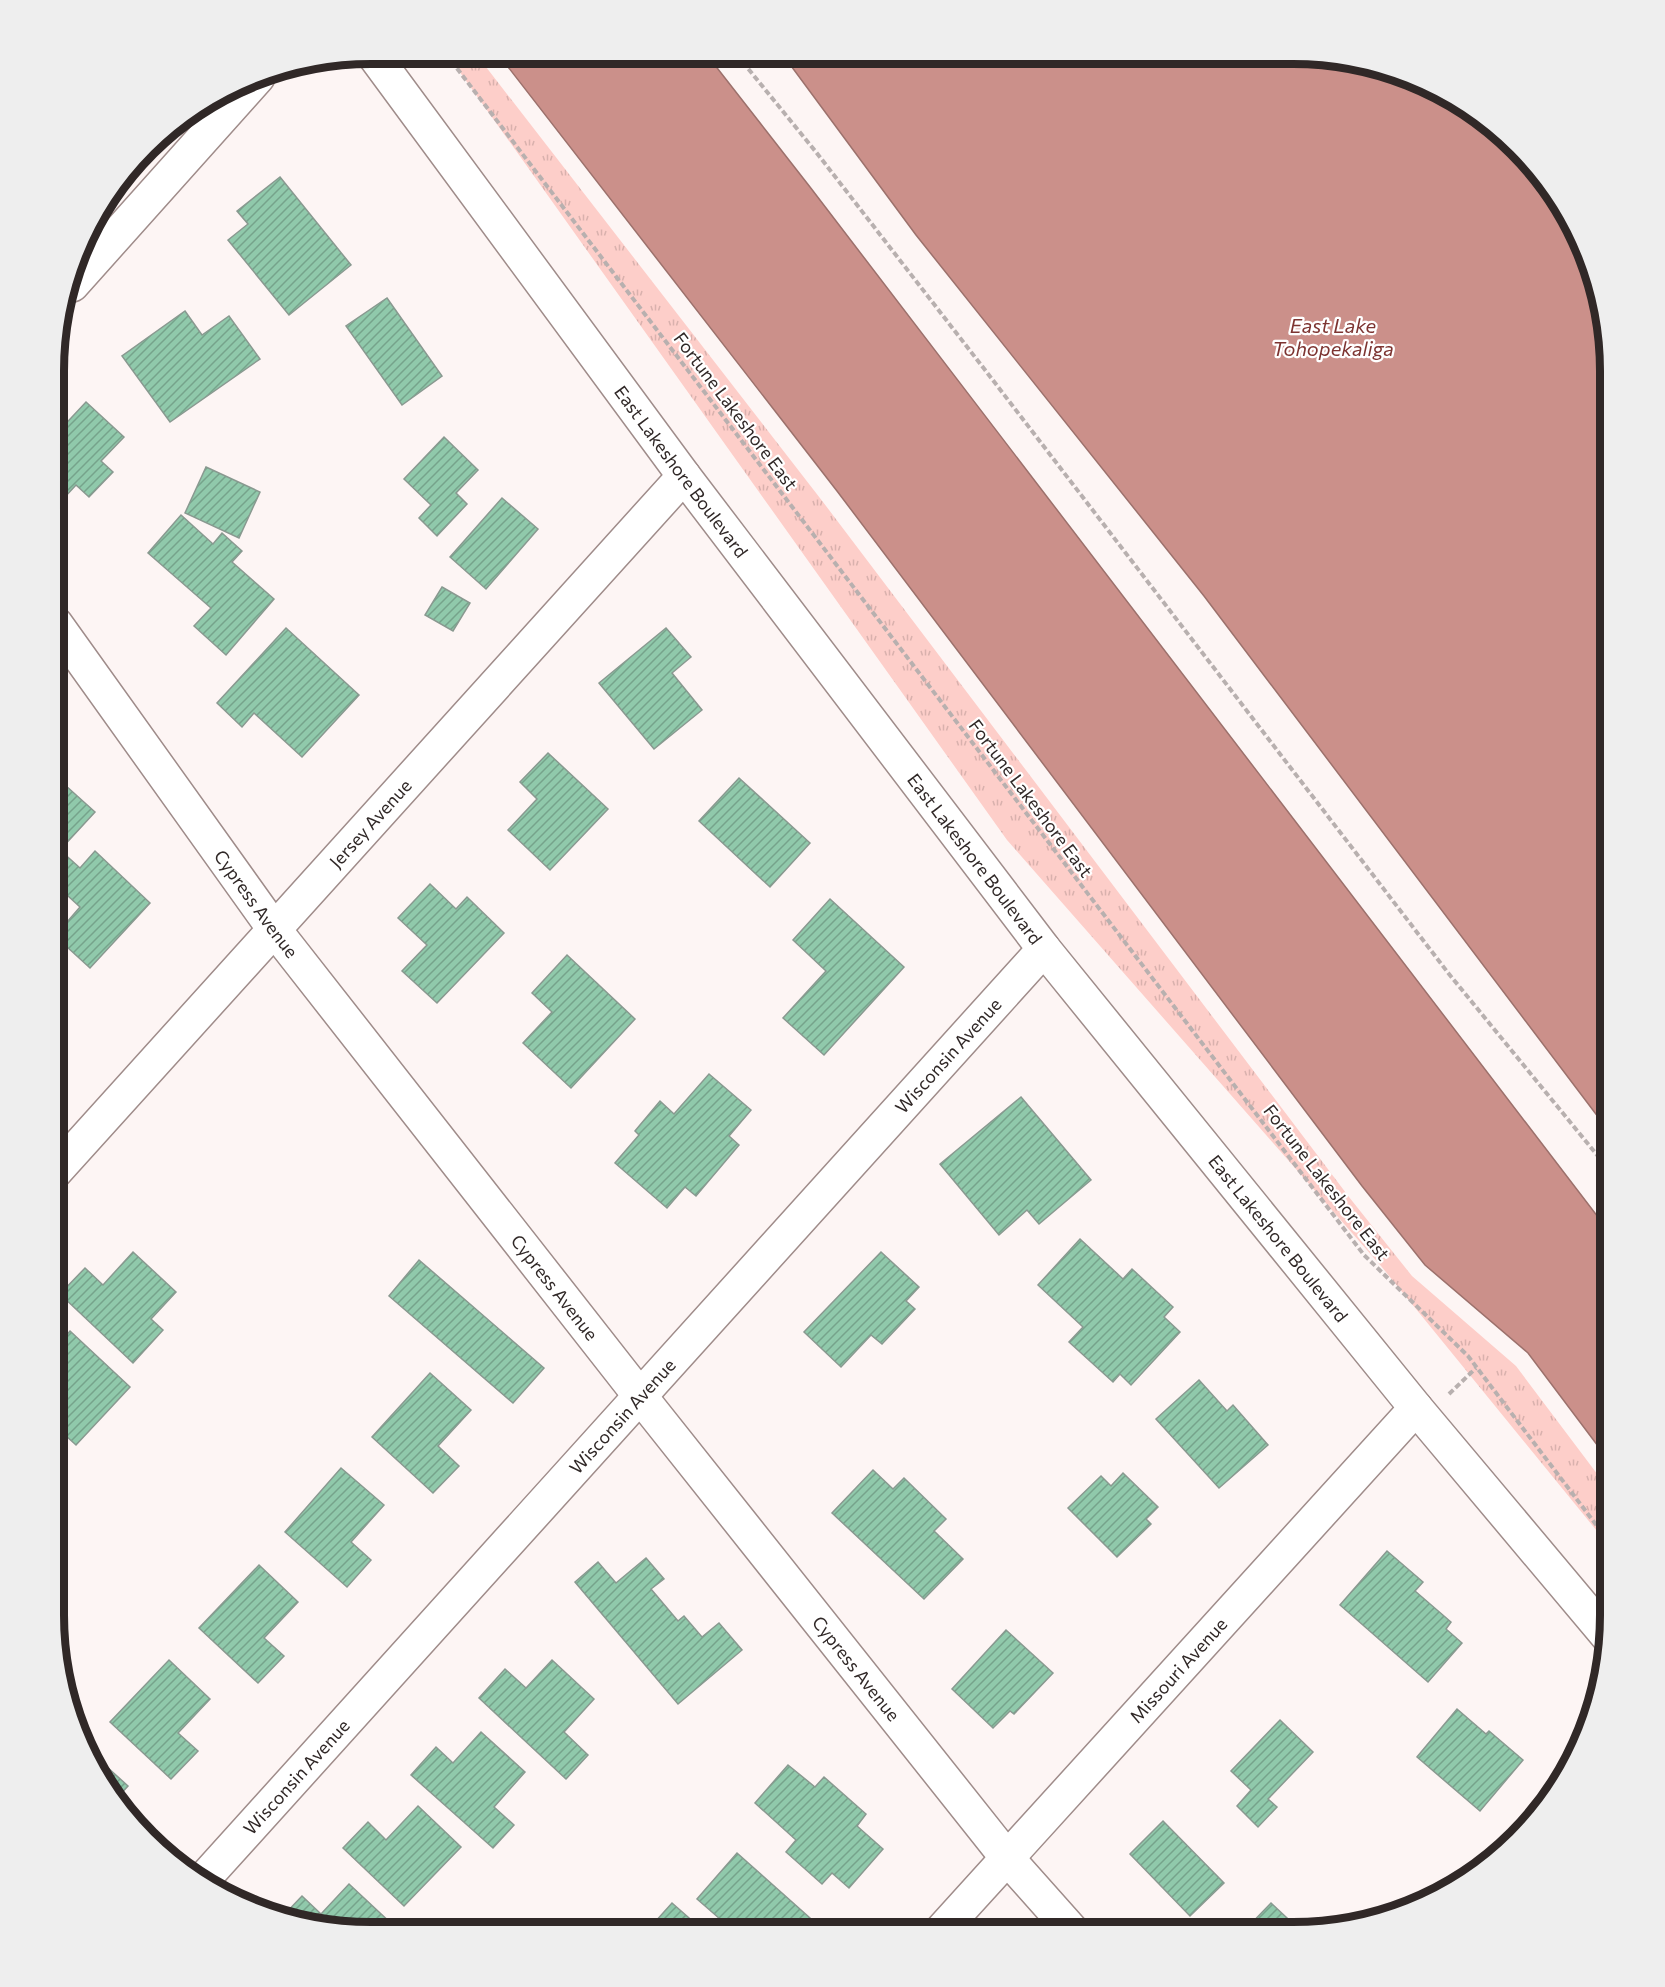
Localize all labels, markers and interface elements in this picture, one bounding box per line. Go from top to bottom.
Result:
water label: East Lake Tohopekaliga [1272,313,1394,360]
street label: Fortune Lakeshore East [669,328,803,494]
street label: East Lakeshore Boulevard [610,381,753,562]
street label: Fortune Lakeshore East [964,715,1098,881]
street label: East Lakeshore Boulevard [903,769,1047,948]
street label: Jersey Avenue [324,774,416,872]
street label: Cypress Avenue [210,845,303,962]
street label: Wisconsin Avenue [890,993,1006,1118]
street label: Fortune Lakeshore East [1259,1100,1395,1264]
street label: East Lakeshore Boulevard [1204,1150,1353,1326]
street label: Cypress Avenue [507,1230,603,1344]
street label: Wisconsin Avenue [564,1354,680,1478]
street label: Cypress Avenue [808,1611,905,1725]
street label: Missouri Avenue [1125,1613,1231,1727]
street label: Wisconsin Avenue [238,1714,354,1839]

